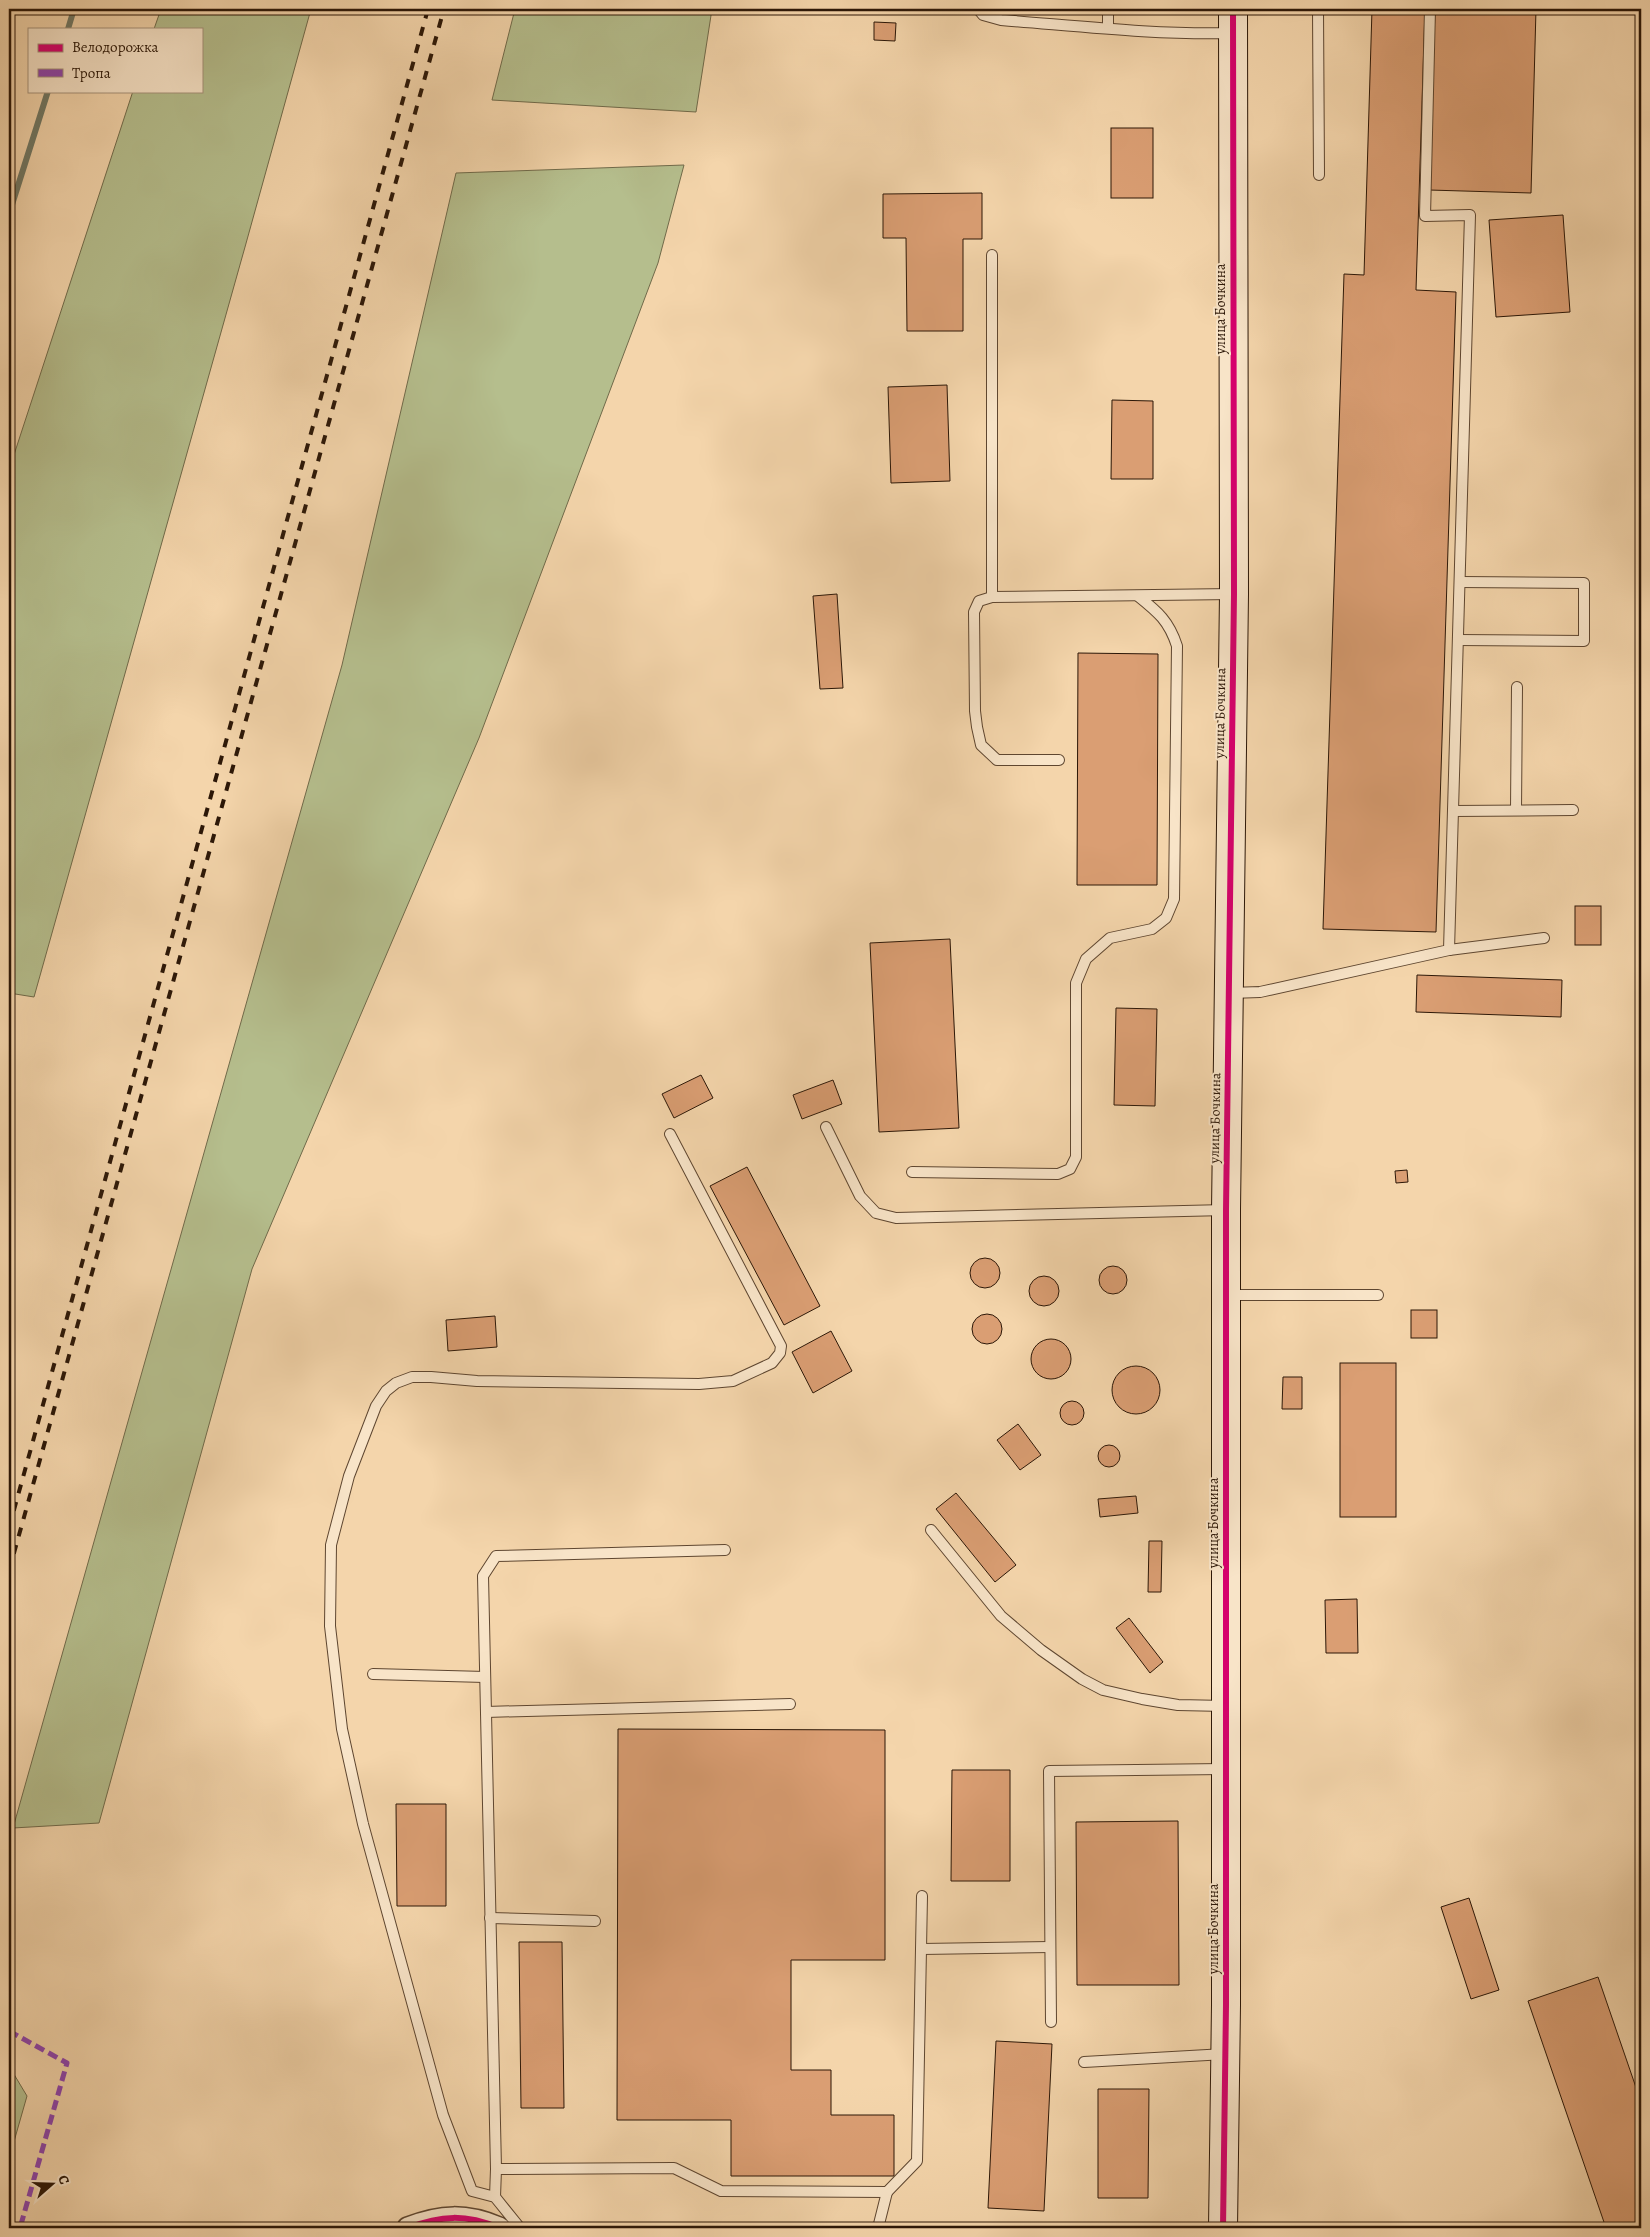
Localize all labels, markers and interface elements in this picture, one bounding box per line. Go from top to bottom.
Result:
legend [28,28,202,92]
text: Велодорожка [72,37,159,57]
text: Тропа [72,63,111,83]
street label: улица Бочкина [1211,263,1230,355]
street label: улица Бочкина [1210,667,1230,760]
street label: улица Бочкина [1205,1072,1225,1165]
street label: улица Бочкина [1204,1477,1223,1569]
street label: улица Бочкина [1204,1883,1223,1975]
north arrow [28,2160,78,2210]
text: С [53,2172,74,2187]

